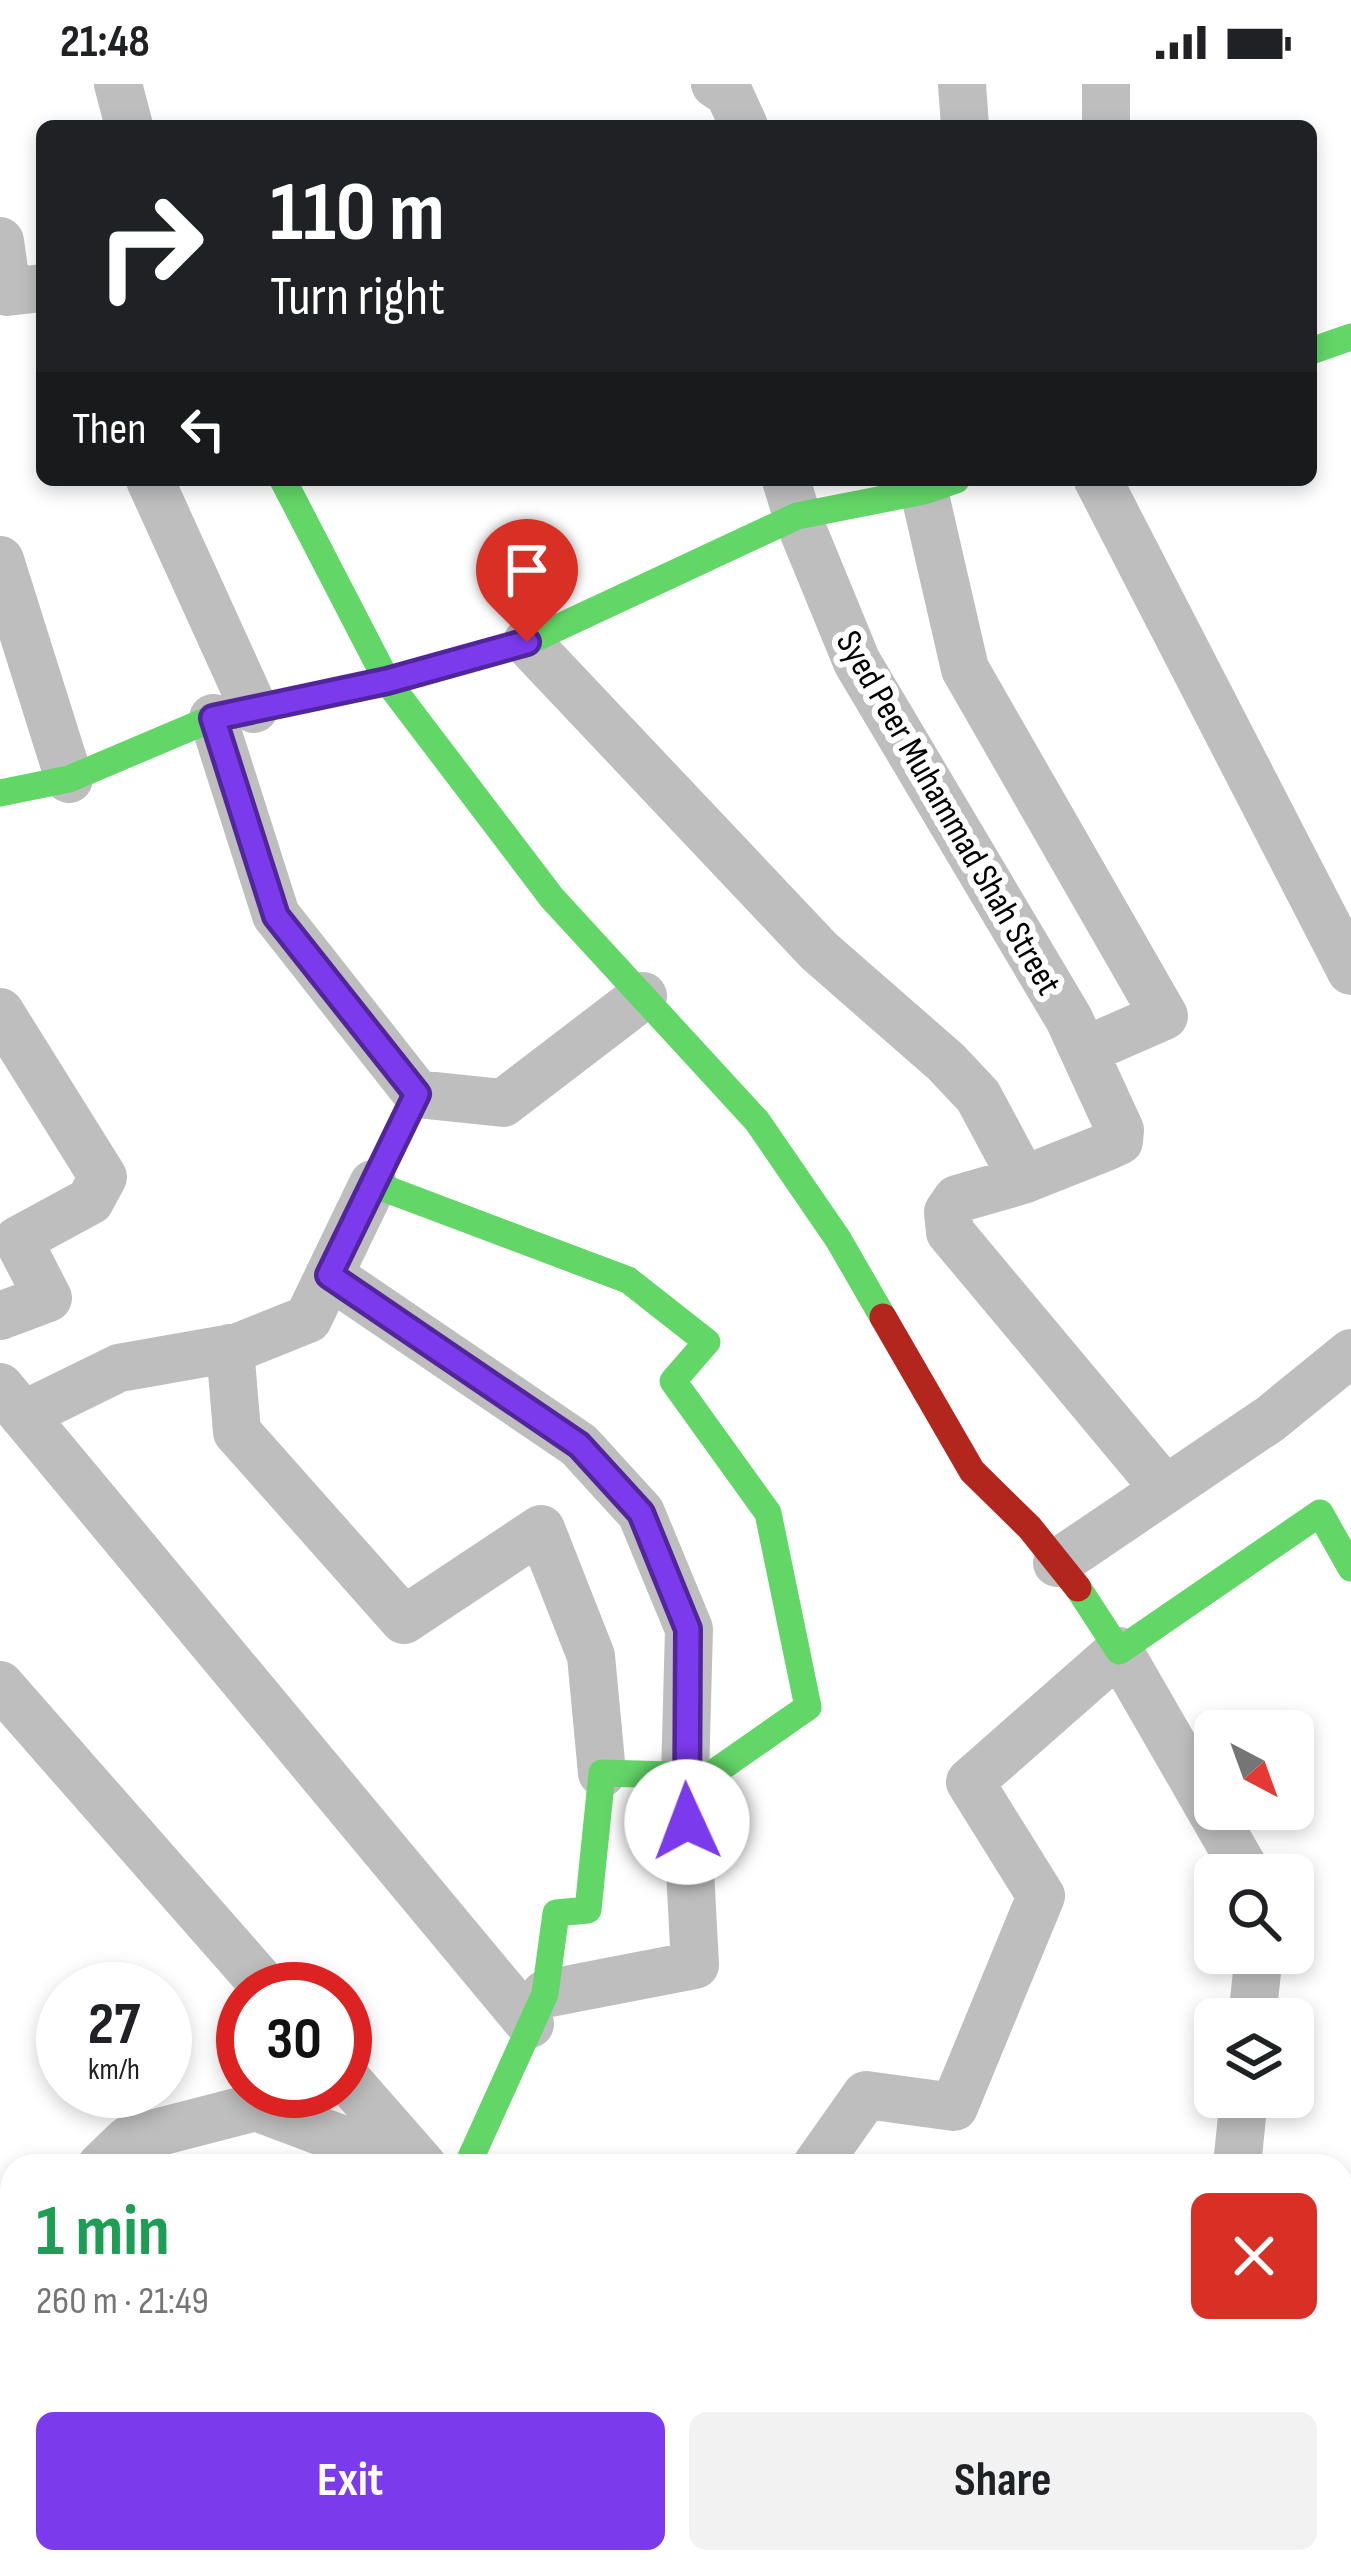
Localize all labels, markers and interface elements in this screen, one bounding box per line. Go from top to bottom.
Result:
text: 21:48 [60,15,150,70]
text: 110 m [270,163,445,264]
icon: right [72,168,228,324]
text: Turn right [270,265,445,330]
icon: left [170,396,236,462]
text: Then [72,402,146,457]
pin [476,519,578,642]
icon: arrive [494,537,560,603]
street label: Syed Peer Muhammad Shah Street [826,624,1070,1003]
north arrow [1194,1710,1314,1830]
map controls [1194,1710,1314,2118]
position arrow [624,1759,750,1885]
button: search [1194,1854,1314,1974]
speed limit sign: 30 [216,1962,372,2118]
text: 27 [88,1989,140,2061]
button: layers [1194,1998,1314,2118]
text: km/h [88,2052,140,2088]
text: 1 min [36,2189,170,2276]
button: close [1191,2193,1317,2319]
text: 260 m · 21:49 [36,2278,209,2325]
button: Exit [36,2412,665,2550]
button: Share [689,2412,1317,2550]

